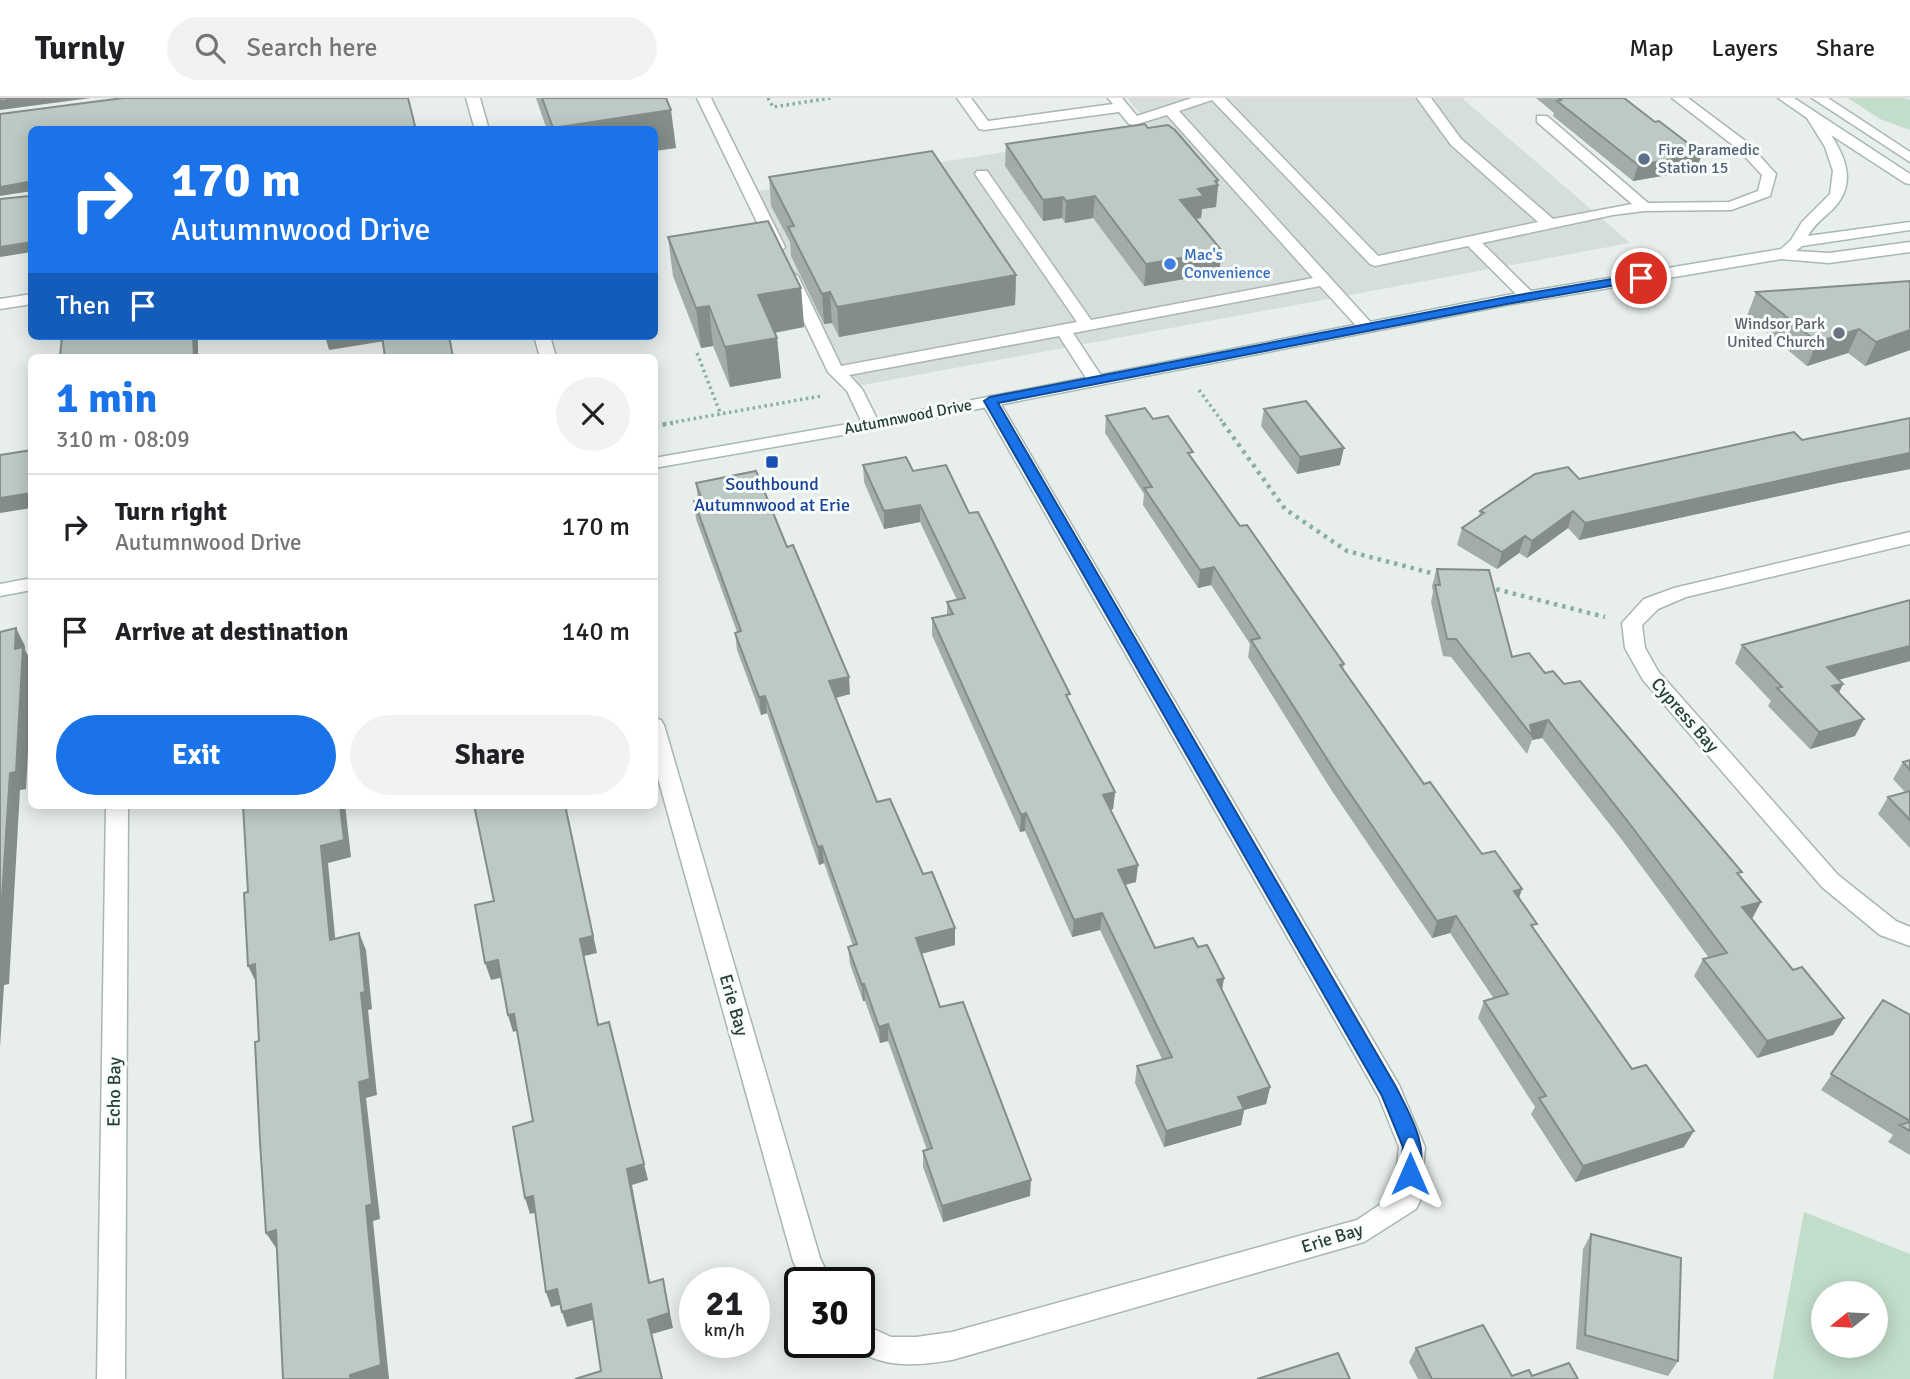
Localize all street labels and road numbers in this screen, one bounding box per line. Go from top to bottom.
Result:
street label: Autumnwood Drive [842,395,974,439]
street label: Cypress Bay [1647,673,1724,757]
street label: Erie Bay [715,972,753,1039]
street label: Echo Bay [102,1056,126,1127]
street label: Erie Bay [1299,1218,1366,1258]

